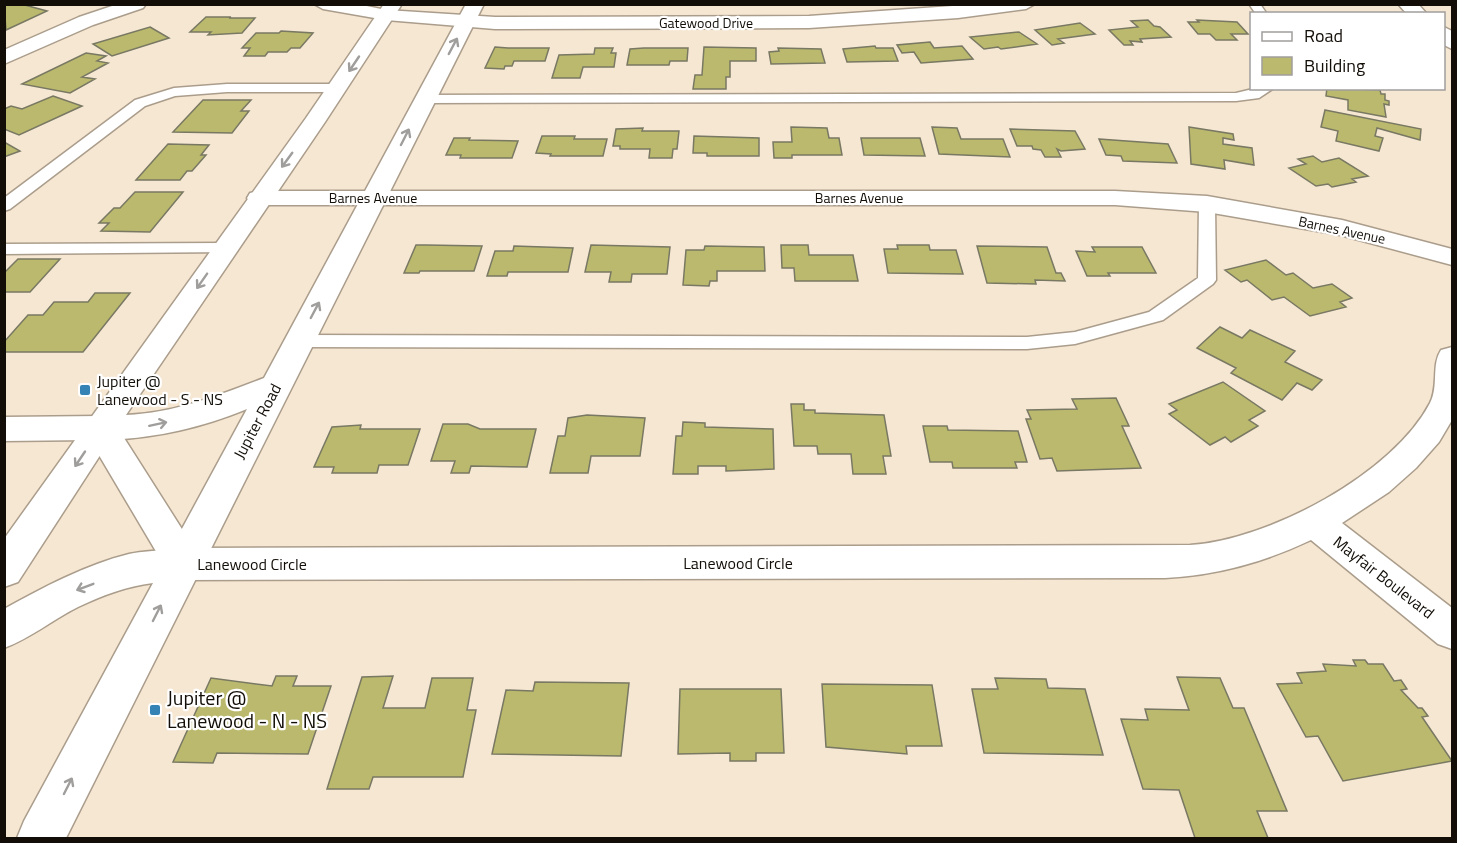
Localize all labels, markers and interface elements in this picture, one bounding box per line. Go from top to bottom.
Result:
street label: Gatewood Drive [659,12,753,33]
legend [1250,12,1445,90]
text: Road [1304,22,1343,49]
one-way arrow [447,38,459,55]
text: Building [1304,52,1365,79]
one-way arrow [347,55,360,72]
one-way arrow [400,128,412,146]
one-way arrow [280,152,293,168]
street label: Barnes Avenue [329,187,417,208]
street label: Barnes Avenue [815,187,903,208]
street label: Barnes Avenue [1297,210,1388,249]
one-way arrow [196,272,208,288]
one-way arrow [310,301,321,319]
place label: Jupiter @ Lanewood - S - NS [97,369,223,411]
street label: Jupiter Road [227,379,287,463]
marker: Jupiter @ Lanewood - S - NS [78,383,92,397]
one-way arrow [149,417,168,429]
one-way arrow [74,450,86,466]
street label: Mayfair Boulevard [1328,530,1440,624]
street label: Lanewood Circle [683,551,793,575]
street label: Lanewood Circle [197,552,307,576]
one-way arrow [77,582,95,593]
one-way arrow [152,604,164,622]
place label: Jupiter @ Lanewood - N - NS [167,682,327,736]
marker: Jupiter @ Lanewood - N - NS [148,703,162,717]
one-way arrow [63,778,74,796]

